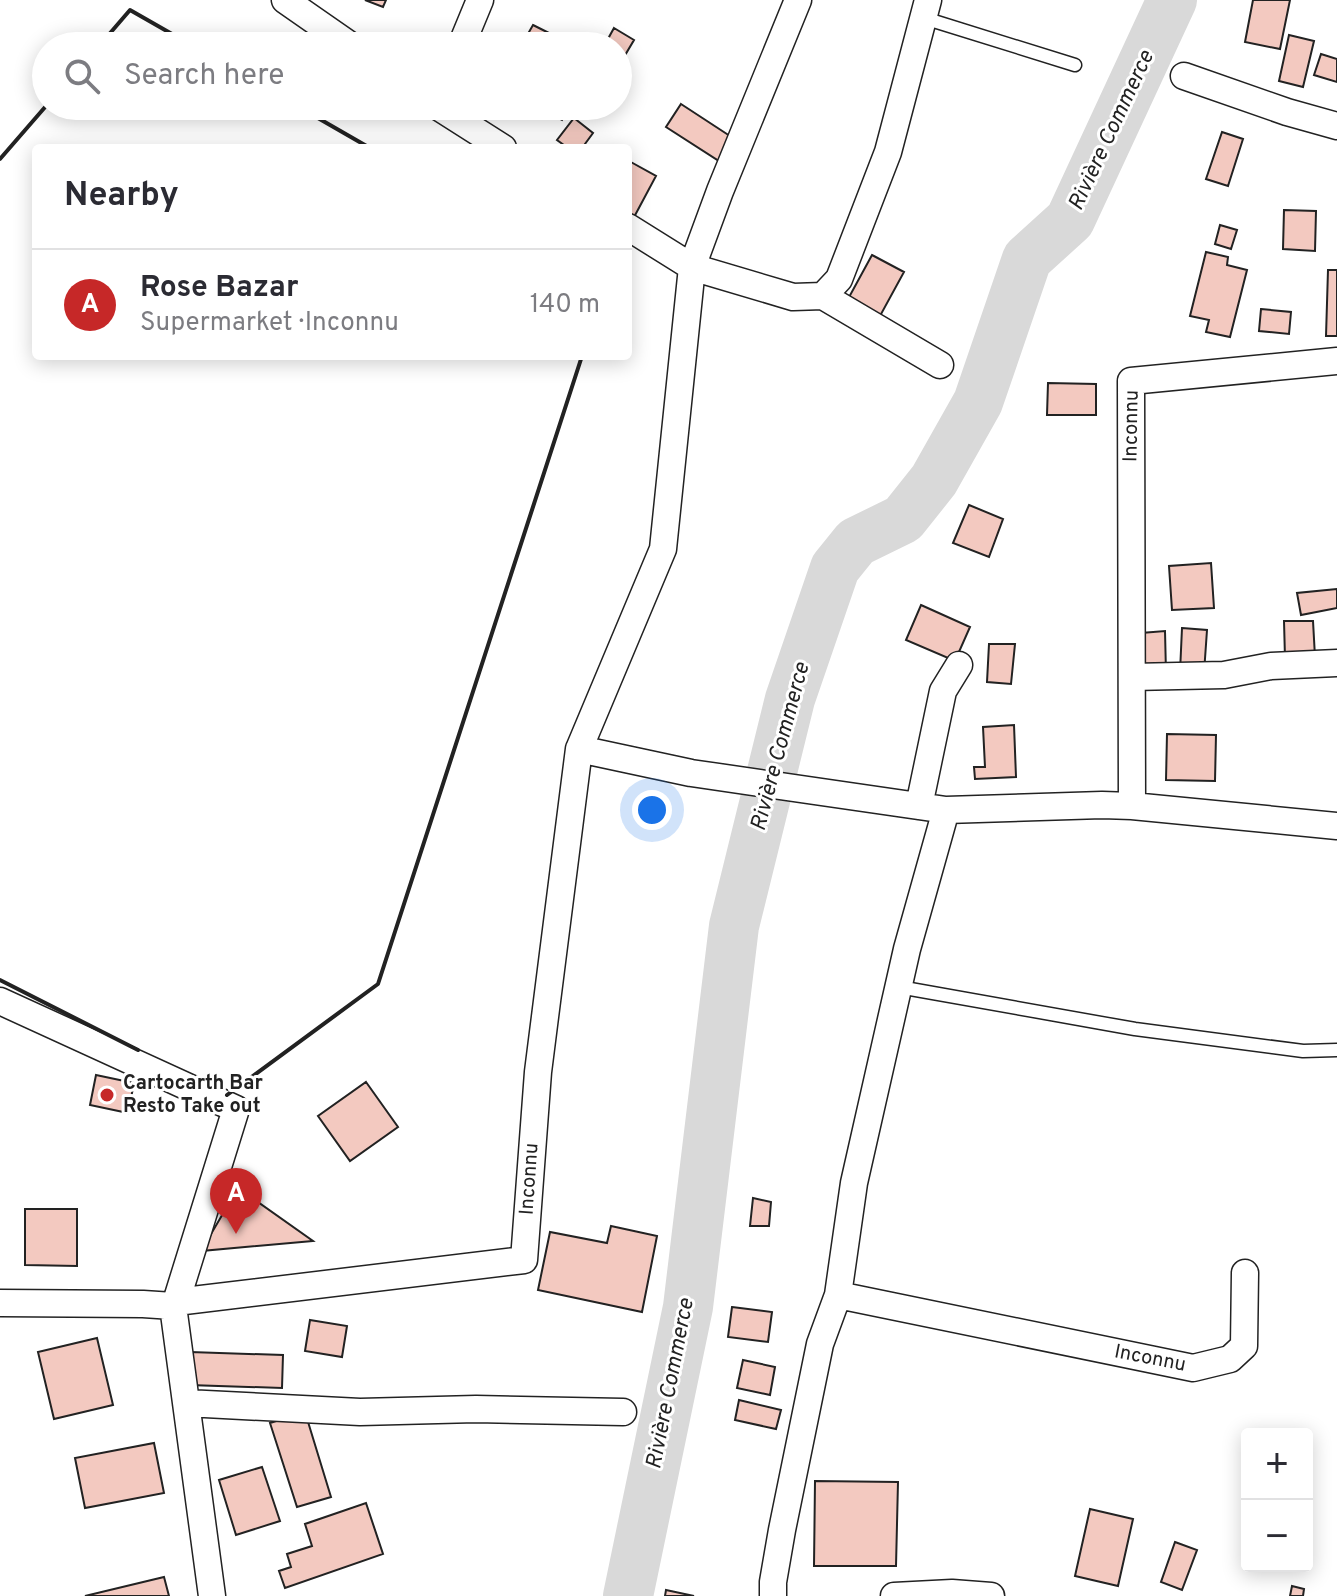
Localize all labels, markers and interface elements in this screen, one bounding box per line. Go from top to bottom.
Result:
search box [32,32,632,120]
water label: Rivière Commerce [1063,46,1161,215]
icon: search [60,54,104,98]
text: Search here [124,58,284,95]
text: Nearby [64,175,179,218]
text: Rose Bazar [140,270,299,307]
text: A [81,289,99,322]
text: 140 m [530,289,600,322]
text: Supermarket · Inconnu [140,307,399,340]
street label: Inconnu [1118,390,1146,462]
water label: Rivière Commerce [746,659,817,834]
your location [632,790,672,830]
place label: Cartocarth Bar Resto Take out [123,1071,264,1120]
marker: Cartocarth Bar Resto Take out [98,1086,116,1104]
street label: Inconnu [515,1142,545,1216]
pin: A [210,1168,262,1234]
water label: Rivière Commerce [641,1296,701,1472]
street label: Inconnu [1112,1339,1188,1379]
map controls [1241,1428,1313,1572]
button: + [1241,1428,1313,1500]
button: − [1241,1500,1313,1572]

